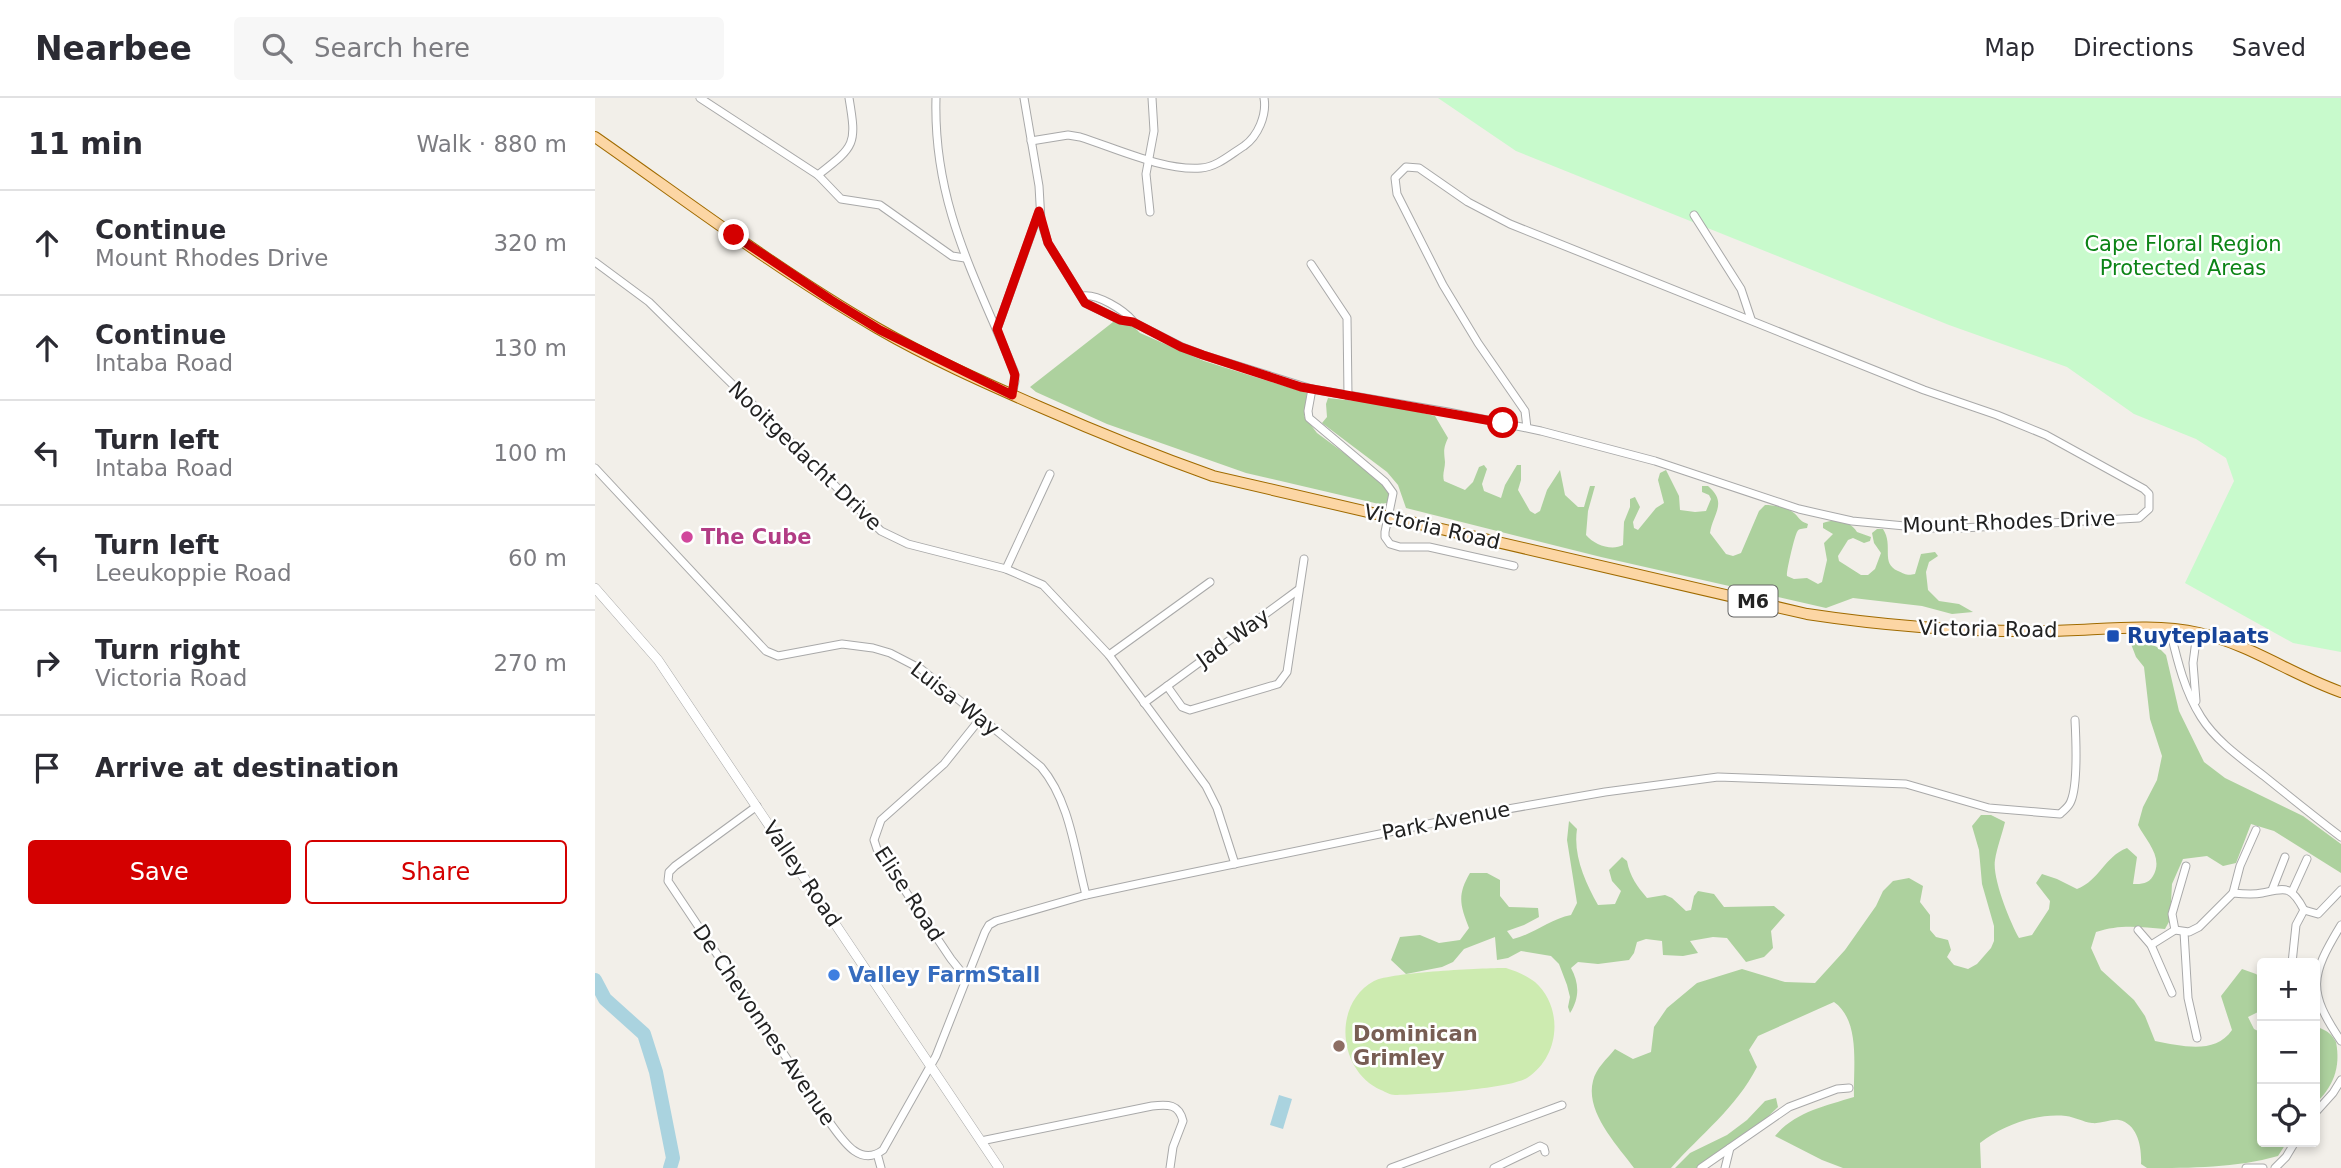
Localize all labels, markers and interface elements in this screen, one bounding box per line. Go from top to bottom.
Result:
search box [234,17,724,80]
text: Nearbee [35,29,192,68]
icon: search [258,29,296,67]
text: Search here [314,33,470,63]
text: Map [1984,34,2035,62]
text: Directions [2073,34,2194,62]
text: Saved [2232,34,2306,62]
text: 11 min [28,126,143,161]
text: Walk · 880 m [416,131,567,157]
text: Continue [95,215,226,245]
route end [718,219,749,250]
icon: ahead [28,224,66,262]
text: 320 m [493,230,567,256]
park label: Cape Floral Region Protected Areas [2084,232,2282,280]
text: Mount Rhodes Drive [95,245,328,271]
text: Continue [95,320,226,350]
icon: ahead [28,329,66,367]
text: 130 m [493,335,567,361]
text: Intaba Road [95,350,233,376]
street label: Nooitgedacht Drive [723,377,887,535]
route start [1487,407,1518,438]
text: Turn left [95,425,219,455]
icon: left [28,434,66,472]
text: 100 m [493,440,567,466]
text: Intaba Road [95,455,233,481]
street label: Victoria Road [1362,500,1502,554]
street label: Mount Rhodes Drive [1902,506,2116,538]
place label: The Cube [701,525,811,549]
marker: The Cube [679,529,695,545]
text: Turn left [95,530,219,560]
icon: left [28,539,66,577]
text: 60 m [508,545,567,571]
text: Leeukoppie Road [95,560,292,586]
road number: M6 [1729,586,1777,616]
street label: Jad Way [1190,604,1274,674]
street label: Victoria Road [1918,616,2058,642]
place label: Ruyteplaats [2127,624,2269,648]
marker: Ruyteplaats [2105,628,2121,644]
text: Turn right [95,635,240,665]
icon: right [28,644,66,682]
text: 270 m [493,650,567,676]
street label: Luisa Way [906,657,1004,741]
text: Victoria Road [95,665,247,691]
icon: arrive [28,749,66,787]
text: Arrive at destination [95,753,399,783]
street label: Park Avenue [1380,797,1512,845]
street label: Valley Road [758,817,846,931]
button: Save [28,840,291,904]
button: Share [305,840,567,904]
street label: Elise Road [869,842,949,946]
street label: De Chevonnes Avenue [688,920,840,1130]
map controls [2257,958,2320,1147]
button: + [2257,958,2320,1021]
place label: Valley FarmStall [848,963,1040,987]
marker: Valley FarmStall [826,967,842,983]
button: − [2257,1021,2320,1084]
place label: Dominican Grimley [1353,1022,1478,1070]
marker: Dominican Grimley [1331,1038,1347,1054]
button: locate [2257,1084,2320,1147]

